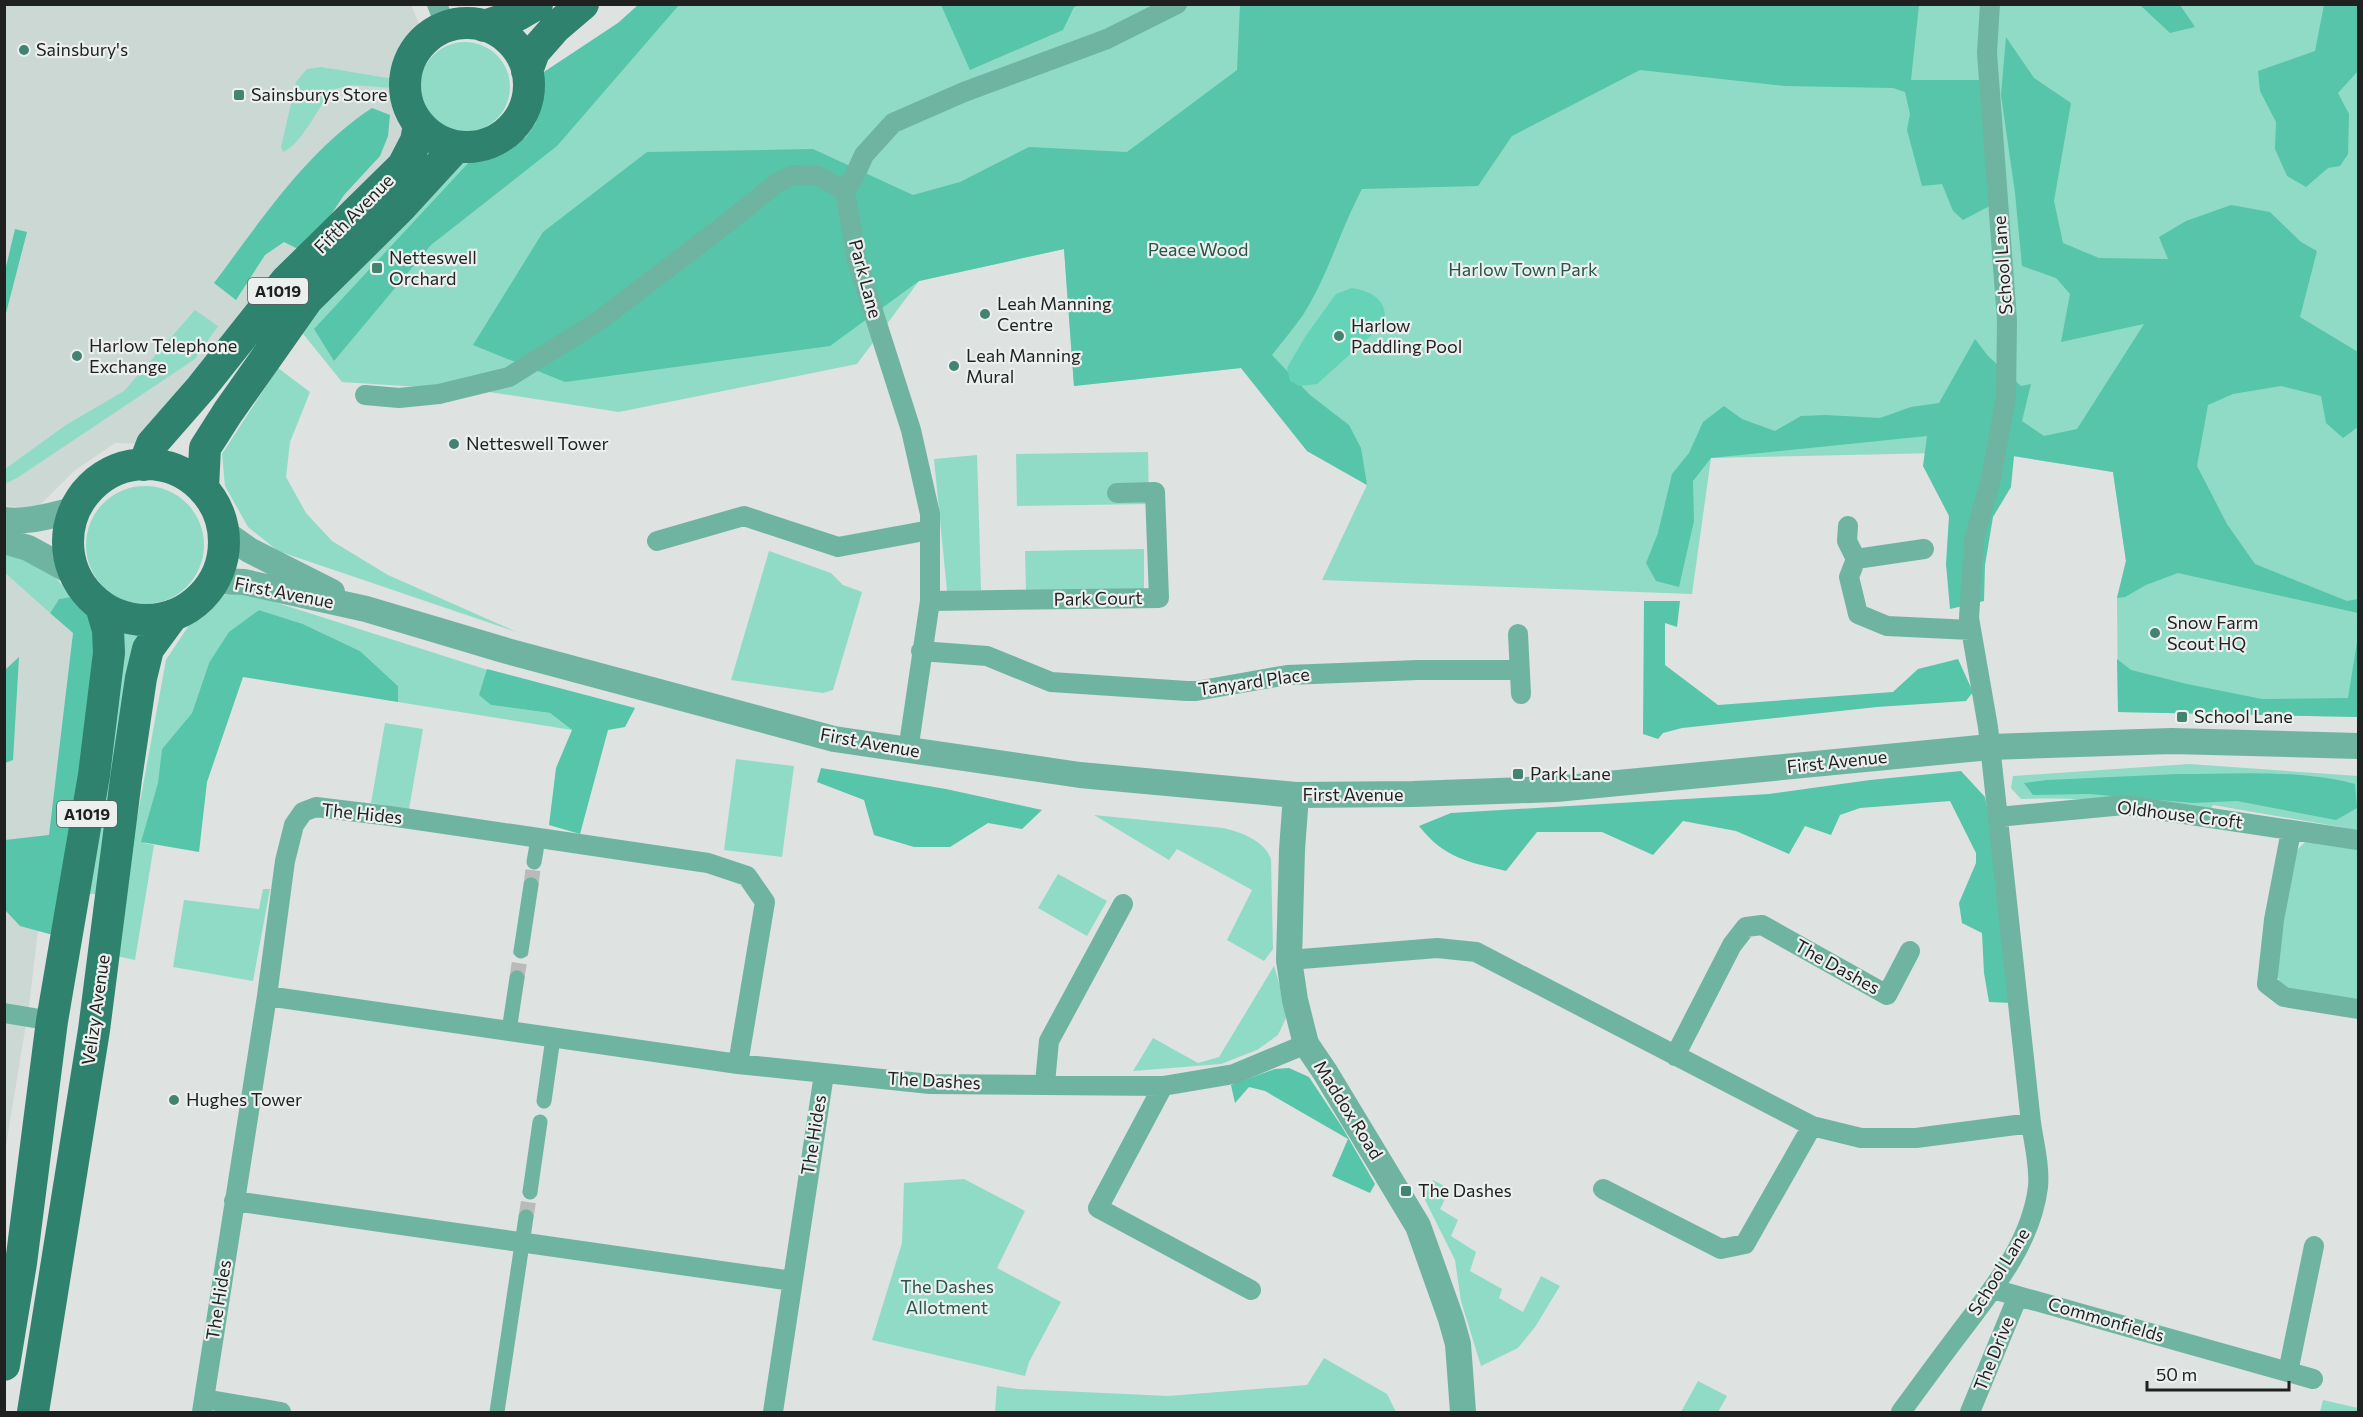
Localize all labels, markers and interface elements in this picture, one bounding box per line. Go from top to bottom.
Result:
place label: Sainsbury's [36,38,128,60]
marker: Sainsbury's [17,43,31,57]
place label: Sainsburys Store [251,83,388,105]
marker: Sainsburys Store [232,88,246,102]
street label: Fifth Avenue [309,169,398,258]
street label: School Lane [1988,215,2016,315]
street label: Park Lane [845,237,887,321]
park label: Peace Wood [1148,238,1248,260]
place label: Netteswell Orchard [389,246,477,289]
park label: Harlow Town Park [1448,258,1598,280]
marker: Netteswell Orchard [370,261,384,275]
road number: A1019 [248,278,308,304]
place label: Leah Manning Centre [997,292,1112,335]
marker: Leah Manning Centre [978,307,992,321]
place label: Harlow Paddling Pool [1351,314,1462,357]
marker: Harlow Paddling Pool [1332,329,1346,343]
place label: Harlow Telephone Exchange [89,334,237,377]
place label: Leah Manning Mural [966,344,1081,387]
marker: Harlow Telephone Exchange [70,349,84,363]
marker: Leah Manning Mural [947,359,961,373]
place label: Netteswell Tower [466,432,609,454]
marker: Netteswell Tower [447,437,461,451]
street label: First Avenue [233,572,336,612]
street label: Park Court [1053,586,1143,610]
place label: Snow Farm Scout HQ [2167,611,2258,654]
marker: Snow Farm Scout HQ [2148,626,2162,640]
street label: Tanyard Place [1197,662,1311,700]
place label: School Lane [2194,705,2293,727]
marker: School Lane [2175,710,2189,724]
street label: First Avenue [819,722,922,762]
street label: First Avenue [1786,745,1888,777]
place label: Park Lane [1530,762,1611,784]
marker: Park Lane [1511,767,1525,781]
street label: First Avenue [1303,783,1403,805]
street label: Oldhouse Croft [2116,795,2244,833]
street label: The Hides [321,798,404,828]
road number: A1019 [57,801,117,827]
street label: The Dashes [1791,934,1884,998]
street label: Velizy Avenue [76,953,114,1067]
street label: Maddox Road [1310,1056,1388,1163]
street label: The Dashes [887,1067,981,1093]
place label: Hughes Tower [186,1088,302,1110]
marker: Hughes Tower [167,1093,181,1107]
street label: The Hides [796,1093,830,1177]
place label: The Dashes [1418,1179,1512,1201]
marker: The Dashes [1399,1184,1413,1198]
street label: School Lane [1963,1224,2034,1319]
street label: The Hides [201,1258,235,1342]
park label: The Dashes Allotment [900,1275,994,1318]
street label: Commonfields [2046,1292,2167,1346]
street label: The Drive [1968,1313,2018,1394]
scale bar [2147,1354,2290,1392]
text: 50 m [2156,1363,2197,1385]

